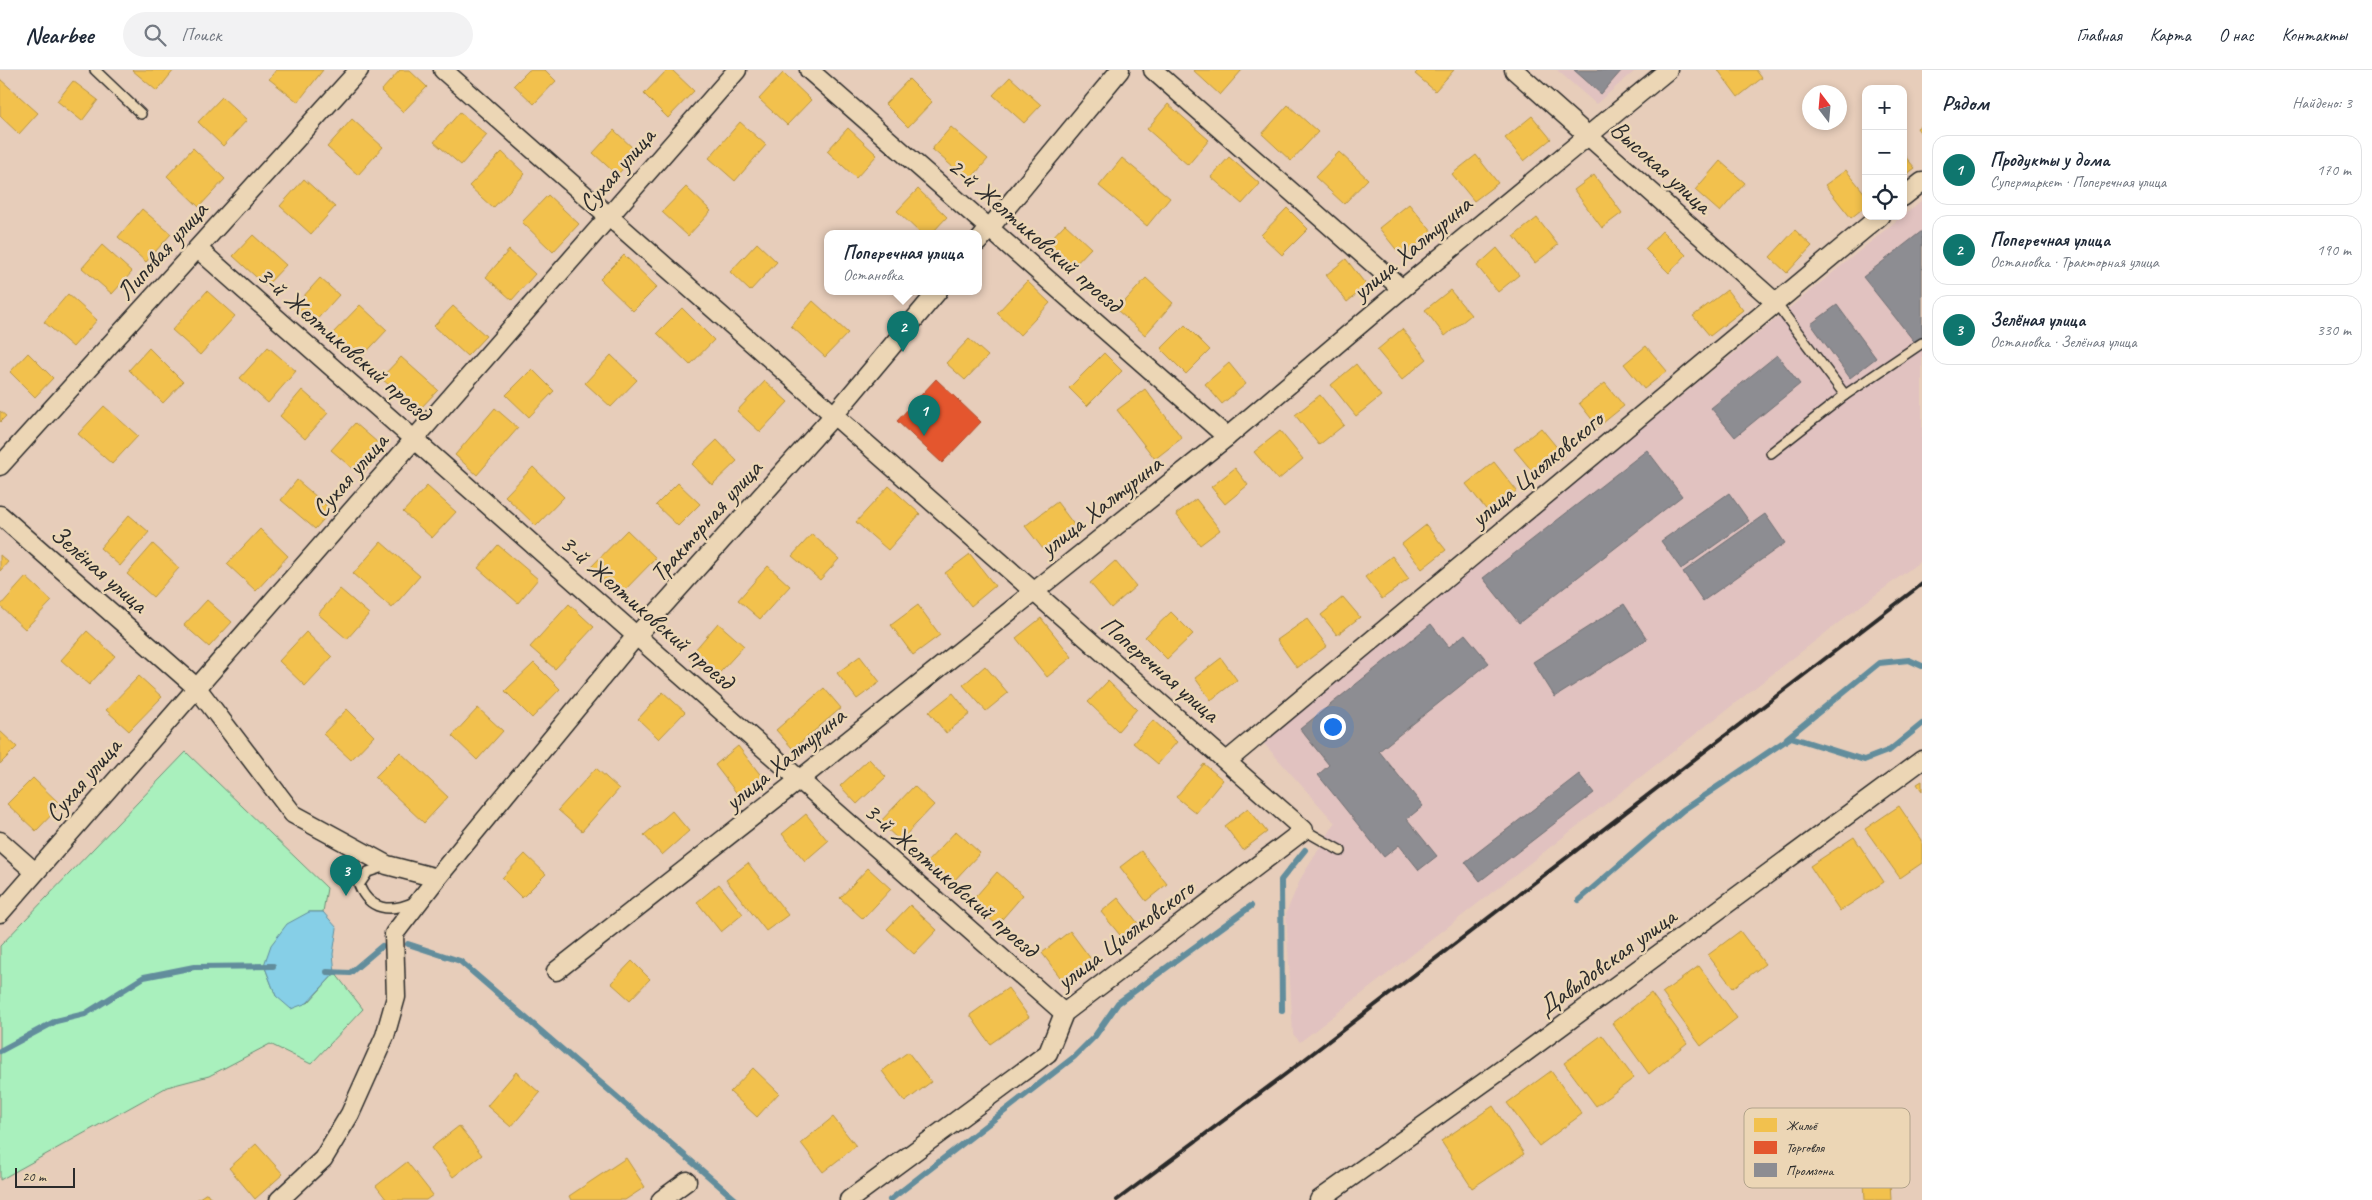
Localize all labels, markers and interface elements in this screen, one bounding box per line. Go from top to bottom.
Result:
search box [123,12,473,57]
text: Nearbee [25,20,93,50]
icon: search [141,21,169,49]
text: Поиск [181,23,221,47]
text: Главная [2077,24,2122,46]
text: Карта [2150,24,2191,46]
text: О нас [2219,24,2254,46]
text: Контакты [2282,24,2347,46]
north arrow [1802,85,1847,130]
map controls [1862,85,1907,220]
button: + [1862,85,1907,130]
text: Рядом [1942,90,1989,116]
text: Найдено: 3 [2292,93,2352,113]
street label: Высокая улица [1604,113,1720,223]
street label: Сухая улица [572,119,664,219]
button: − [1862,130,1907,175]
text: Продукты у дома [1990,148,2109,172]
street label: 2-й Желтиковский проезд [941,151,1130,321]
text: 1 [1955,160,1963,180]
text: 170 m [2317,160,2351,180]
text: Супермаркет · Поперечная улица [1990,172,2166,192]
button: locate [1862,175,1907,220]
street label: улица Халтурина [1344,187,1480,309]
street label: Липовая улица [109,193,216,307]
text: Поперечная улица [1990,228,2110,252]
popup [824,230,982,295]
text: 2 [1955,240,1963,260]
text: 190 m [2317,240,2351,260]
text: Поперечная улица [843,241,963,265]
text: Остановка · Тракторная улица [1990,252,2159,272]
street label: 3-й Желтиковский проезд [250,260,439,430]
text: Остановка [843,265,903,285]
text: Зелёная улица [1990,308,2085,332]
pin: 2 [887,311,919,352]
text: 3 [1955,320,1963,340]
text: 330 m [2317,320,2351,340]
text: Остановка · Зелёная улица [1990,332,2137,352]
pin: 1 [908,395,940,436]
street label: улица Циолковского [1462,402,1613,535]
street label: Сухая улица [305,424,397,524]
street label: улица Халтурина [1032,447,1170,565]
street label: Тракторная улица [643,452,771,589]
street label: Зелёная улица [44,518,156,621]
street label: 3-й Желтиковский проезд [553,528,742,698]
street label: Поперечная улица [1094,609,1227,731]
street label: улица Халтурина [716,699,854,819]
your location [1320,714,1346,740]
street label: Сухая улица [38,729,130,829]
street label: 3-й Желтиковский проезд [857,796,1046,966]
pin: 3 [330,855,362,896]
street label: улица Циолковского [1048,871,1203,998]
street label: Давыдовская улица [1532,899,1685,1023]
legend [1744,1108,1910,1188]
text: Жильё [1786,1117,1819,1134]
text: Торговля [1786,1139,1825,1156]
text: Промзона [1786,1162,1834,1179]
scale bar [15,1165,75,1188]
text: 20 m [22,1168,46,1185]

